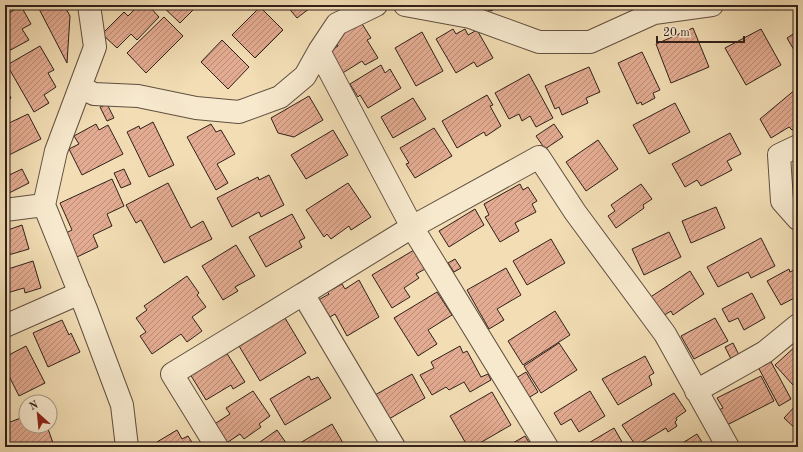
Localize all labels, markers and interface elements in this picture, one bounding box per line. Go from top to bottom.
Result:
scale bar [657,18,744,44]
text: 20 m [663,27,690,39]
north arrow [18,394,58,434]
text: N [28,399,41,413]

